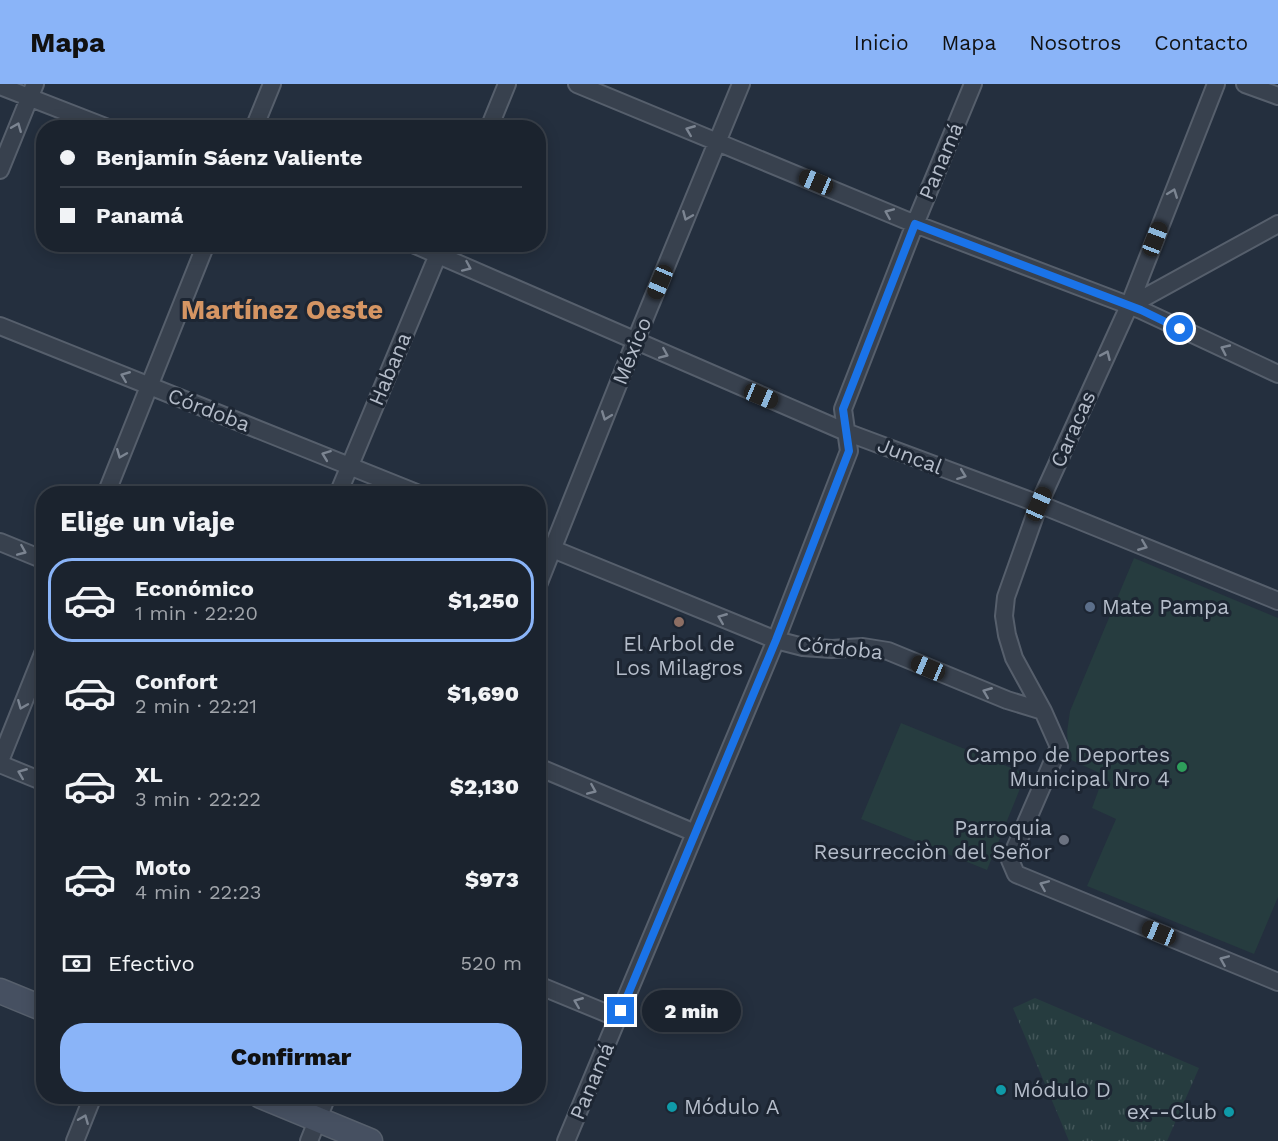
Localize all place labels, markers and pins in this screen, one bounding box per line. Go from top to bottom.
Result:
place label: Mate Pampa [1102,594,1229,619]
marker: Mate Pampa [1083,600,1097,614]
marker: El Arbol de Los Milagros [672,615,686,629]
place label: El Arbol de Los Milagros [615,631,743,680]
place label: Campo de Deportes Municipal Nro 4 [965,742,1170,791]
marker: Campo de Deportes Municipal Nro 4 [1175,760,1189,774]
place label: Parroquia Resurrecciòn del Señor [814,815,1052,864]
marker: Parroquia Resurrecciòn del Señor [1057,833,1071,847]
place label: Módulo D [1013,1077,1111,1102]
marker: Módulo D [994,1083,1008,1097]
place label: Módulo A [684,1094,780,1119]
place label: ex--Club [1127,1099,1217,1124]
marker: Módulo A [665,1100,679,1114]
marker: ex--Club [1222,1105,1236,1119]

